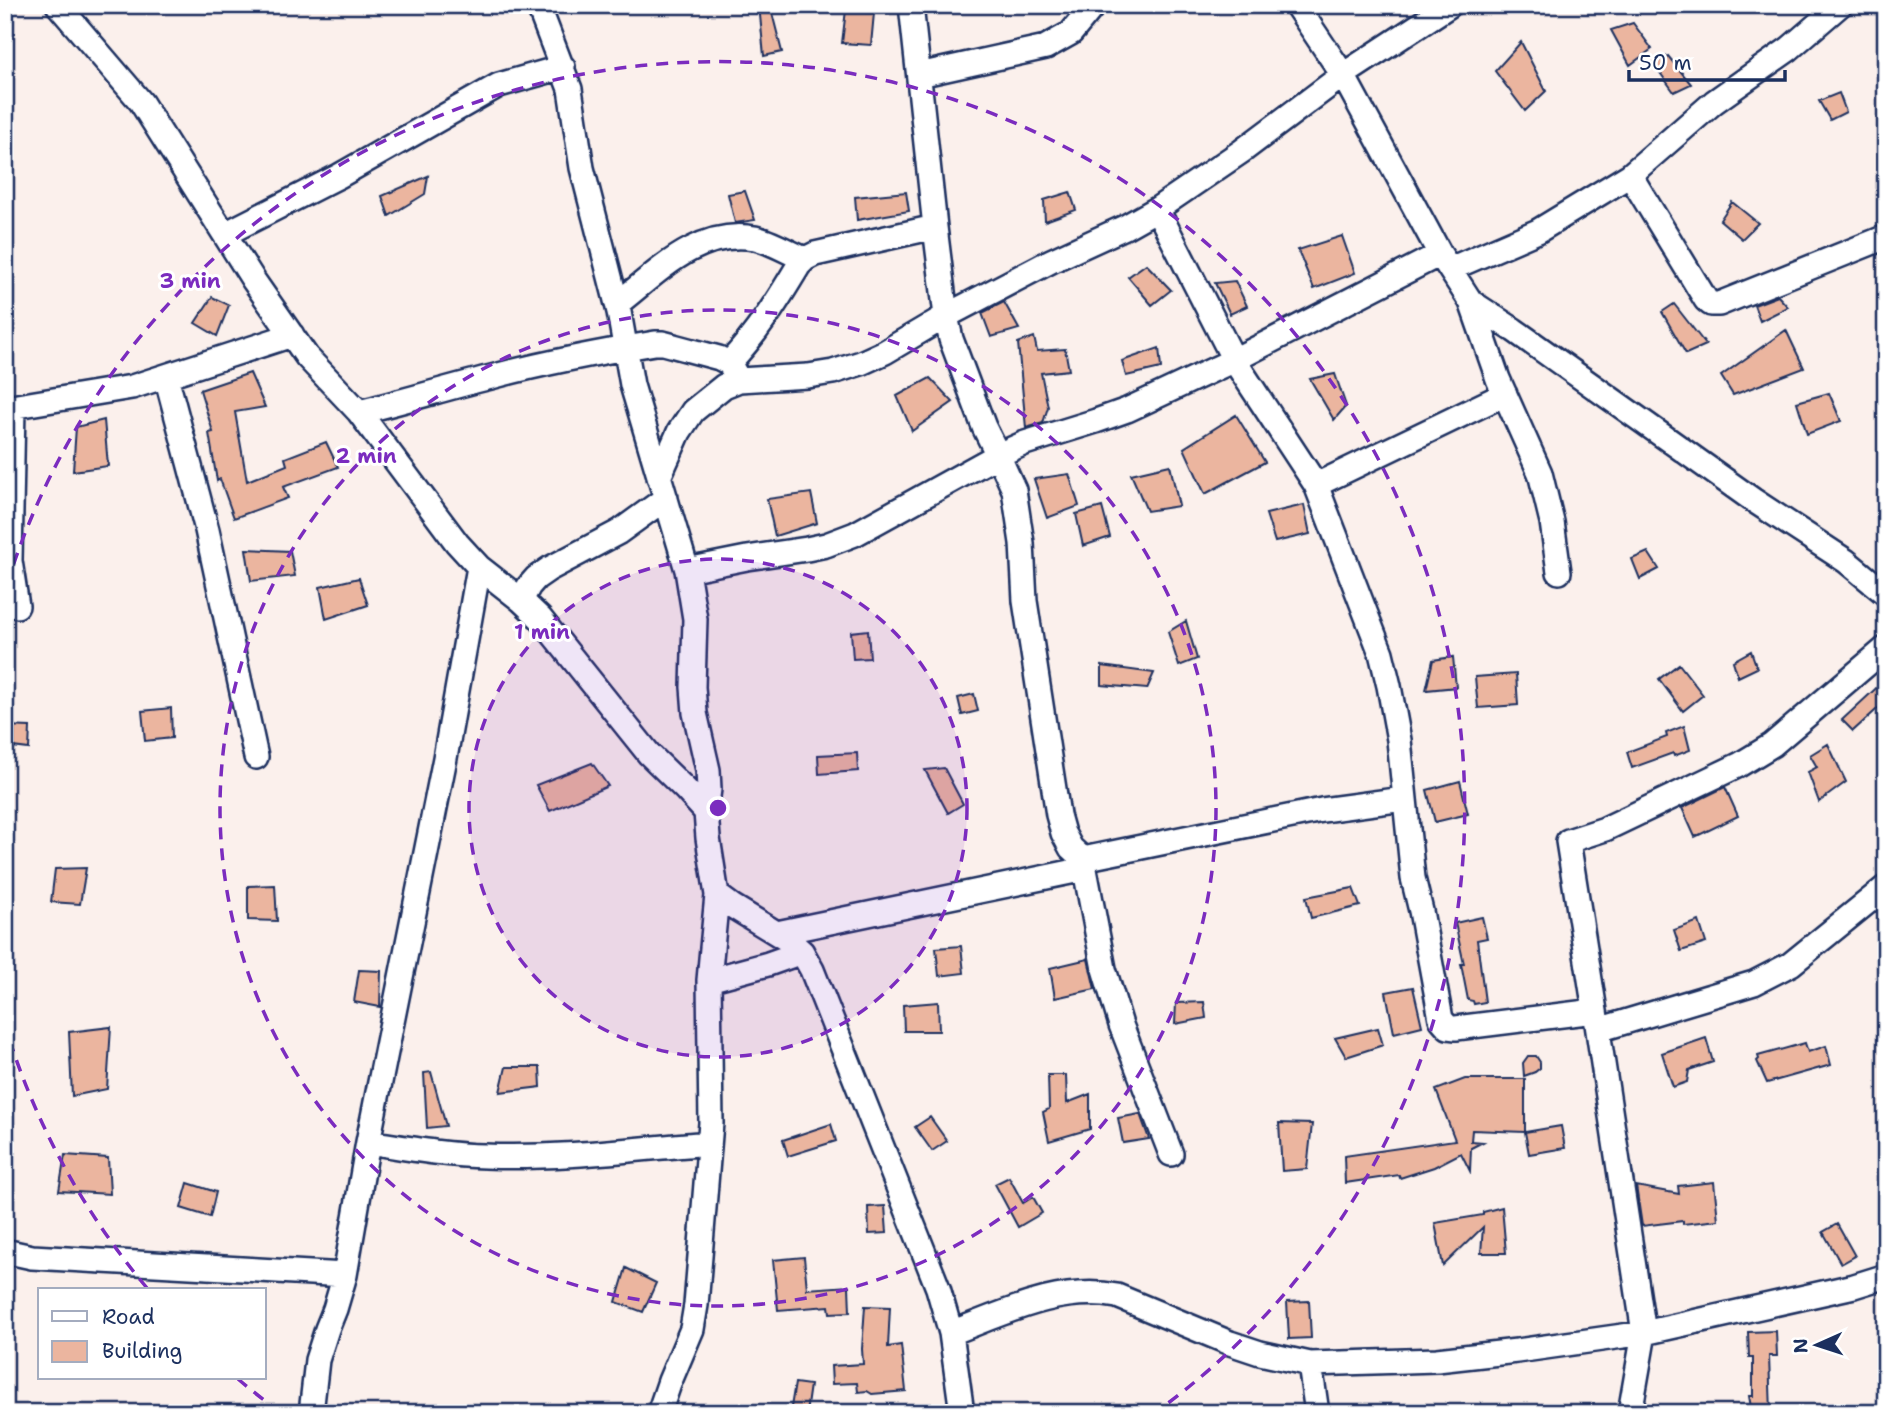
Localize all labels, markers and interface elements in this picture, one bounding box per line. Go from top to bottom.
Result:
scale bar [1629,38,1784,82]
text: 50 m [1639,49,1692,77]
text: 3 min [159,267,221,295]
text: 2 min [335,442,397,470]
text: 1 min [514,618,570,646]
centre of rings [706,796,730,820]
legend [38,1288,266,1380]
text: Road [102,1303,155,1331]
north arrow [1783,1310,1853,1380]
text: Building [102,1337,182,1365]
text: N [1788,1338,1813,1354]

